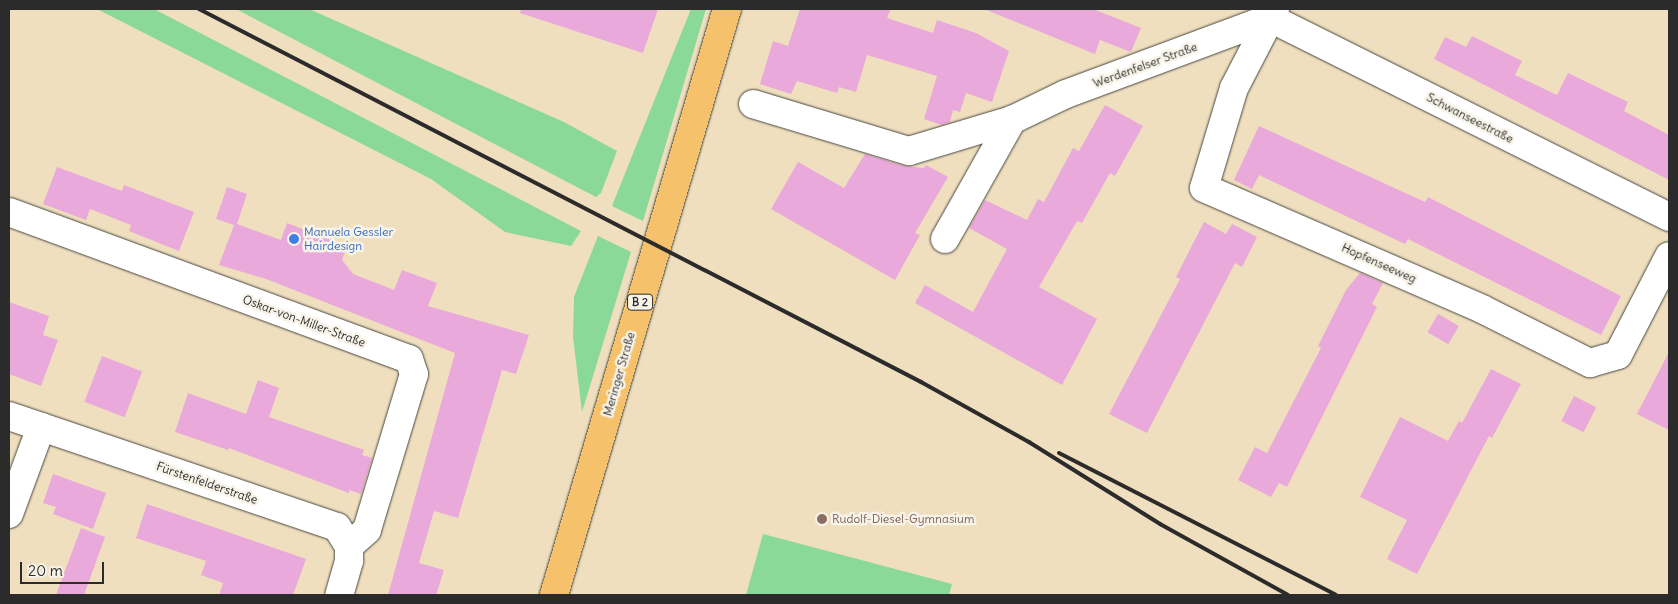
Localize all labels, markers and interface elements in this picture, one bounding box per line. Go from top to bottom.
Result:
street label: Werdenfelser Straße [1091,39,1199,91]
street label: Schwanseestraße [1424,90,1516,146]
place label: Manuela Gessler Hairdesign [304,225,393,253]
marker: Manuela Gessler Hairdesign [288,233,300,245]
street label: Hopfenseeweg [1339,240,1419,286]
street label: Oskar-von-Miller-Straße [241,292,367,350]
road number: B 2 [626,294,654,310]
street label: Meringer Straße [600,330,638,418]
street label: Fürstenfelderstraße [154,459,260,507]
place label: Rudolf-Diesel-Gymnasium [832,512,975,526]
marker: Rudolf-Diesel-Gymnasium [816,513,828,525]
scale bar [22,552,106,584]
text: 20 m [28,561,63,580]

